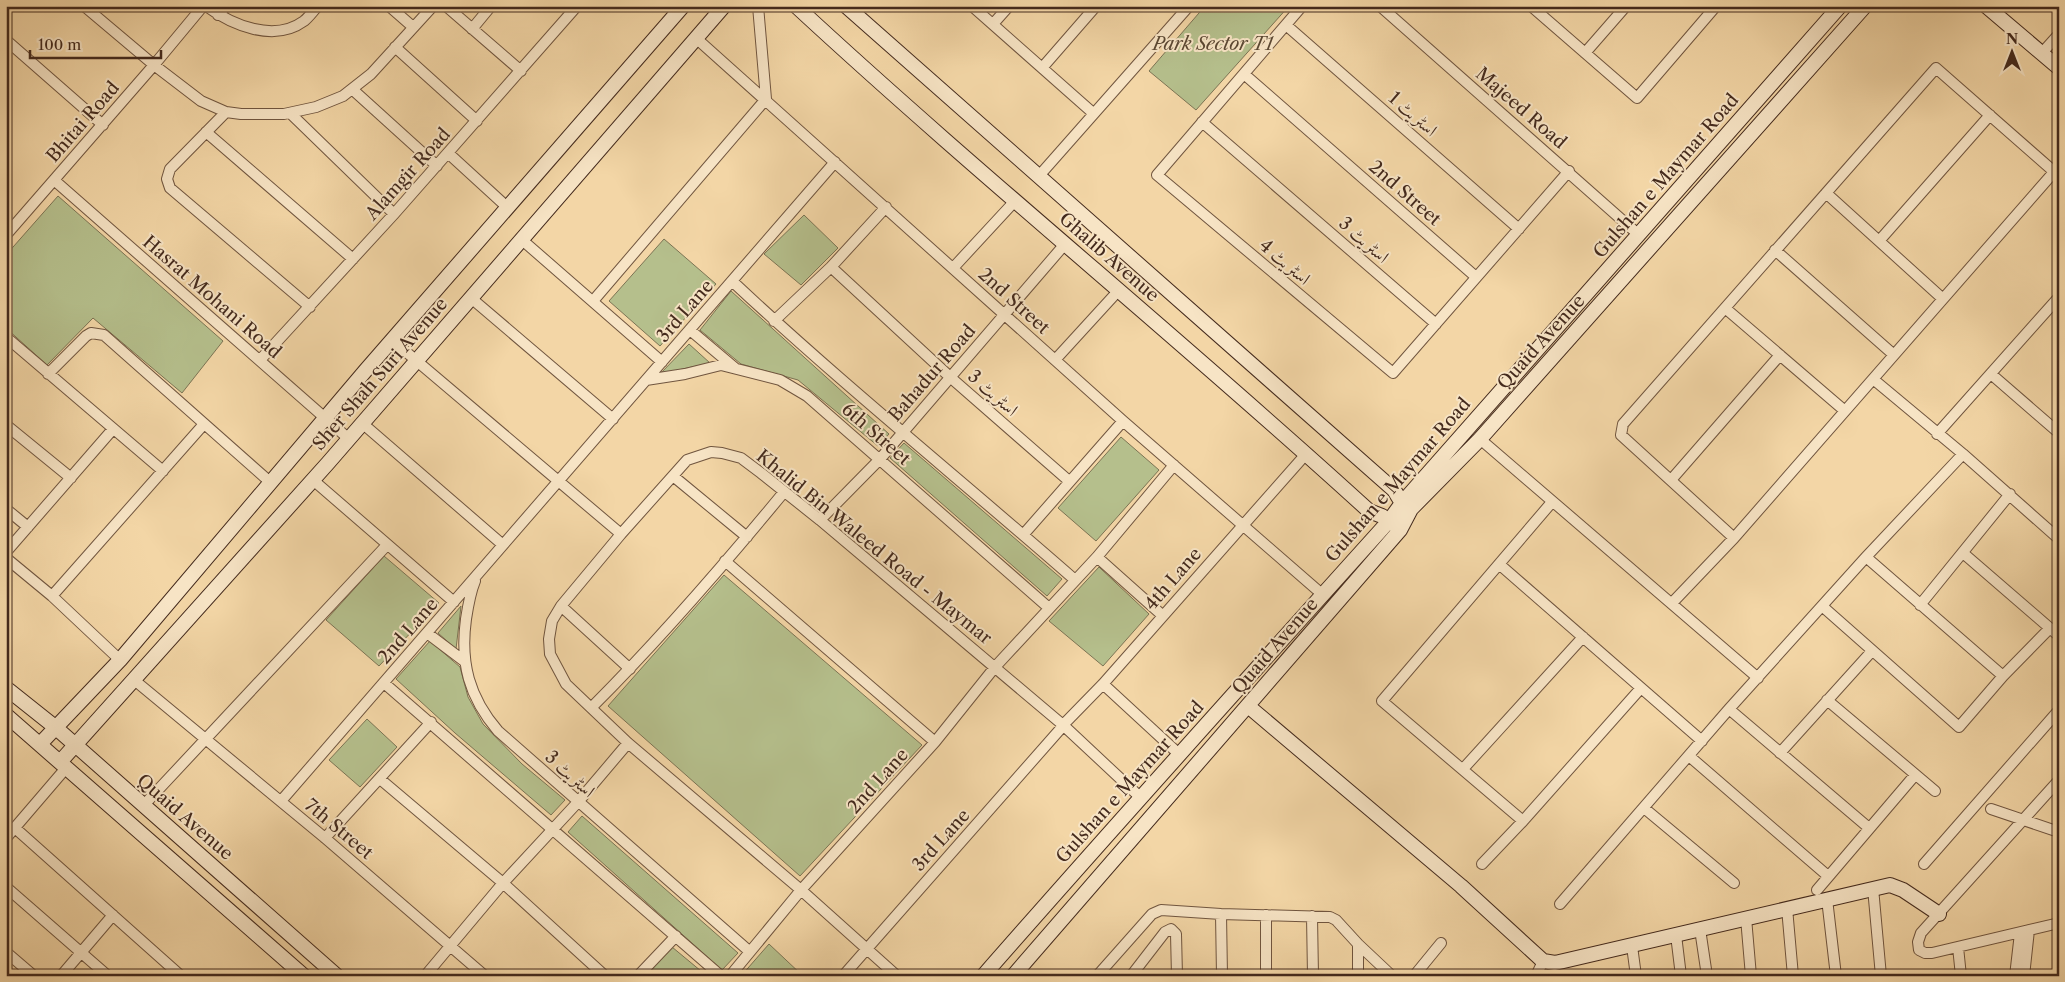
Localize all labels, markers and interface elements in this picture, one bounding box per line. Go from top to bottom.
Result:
scale bar [30,28,161,60]
north arrow [1988,28,2038,78]
text: N [2006,30,2018,48]
park label: Park Sector T1 [1151,33,1274,55]
text: 100 m [38,35,81,54]
street label: Majeed Road [1471,63,1571,153]
street label: Bhitai Road [42,77,124,167]
street label: اسٹریٹ 1 [1384,87,1442,142]
street label: Gulshan e Maymar Road [1589,89,1743,263]
street label: Alamgir Road [360,123,455,225]
street label: 2nd Street [1364,156,1446,231]
street label: Ghalib Avenue [1055,208,1163,306]
street label: اسٹریٹ 3 [1334,212,1394,269]
street label: Hasrat Mohani Road [138,231,286,363]
street label: اسٹریٹ 4 [1254,234,1315,291]
street label: 2nd Street [974,263,1055,339]
street label: 3rd Lane [652,275,718,347]
street label: Quaid Avenue [1493,290,1589,394]
street label: Sher Shah Suri Avenue [308,293,452,455]
street label: Bahadur Road [884,320,980,426]
street label: اسٹریٹ 3 [963,365,1023,422]
street label: Gulshan e Maymar Road [1321,393,1475,567]
street label: 6th Street [837,398,915,470]
street label: Khalid Bin Waleed Road - Maymar [752,445,997,649]
street label: 4th Lane [1140,543,1206,615]
street label: Quaid Avenue [1227,593,1323,699]
street label: 2nd Lane [373,594,443,668]
street label: Gulshan e Maymar Road [1051,696,1209,868]
street label: 2nd Lane [843,744,913,818]
street label: اسٹریٹ 3 [540,746,600,803]
street label: Quaid Avenue [132,769,238,865]
street label: 7th Street [300,794,378,864]
street label: 3rd Lane [908,805,974,875]

